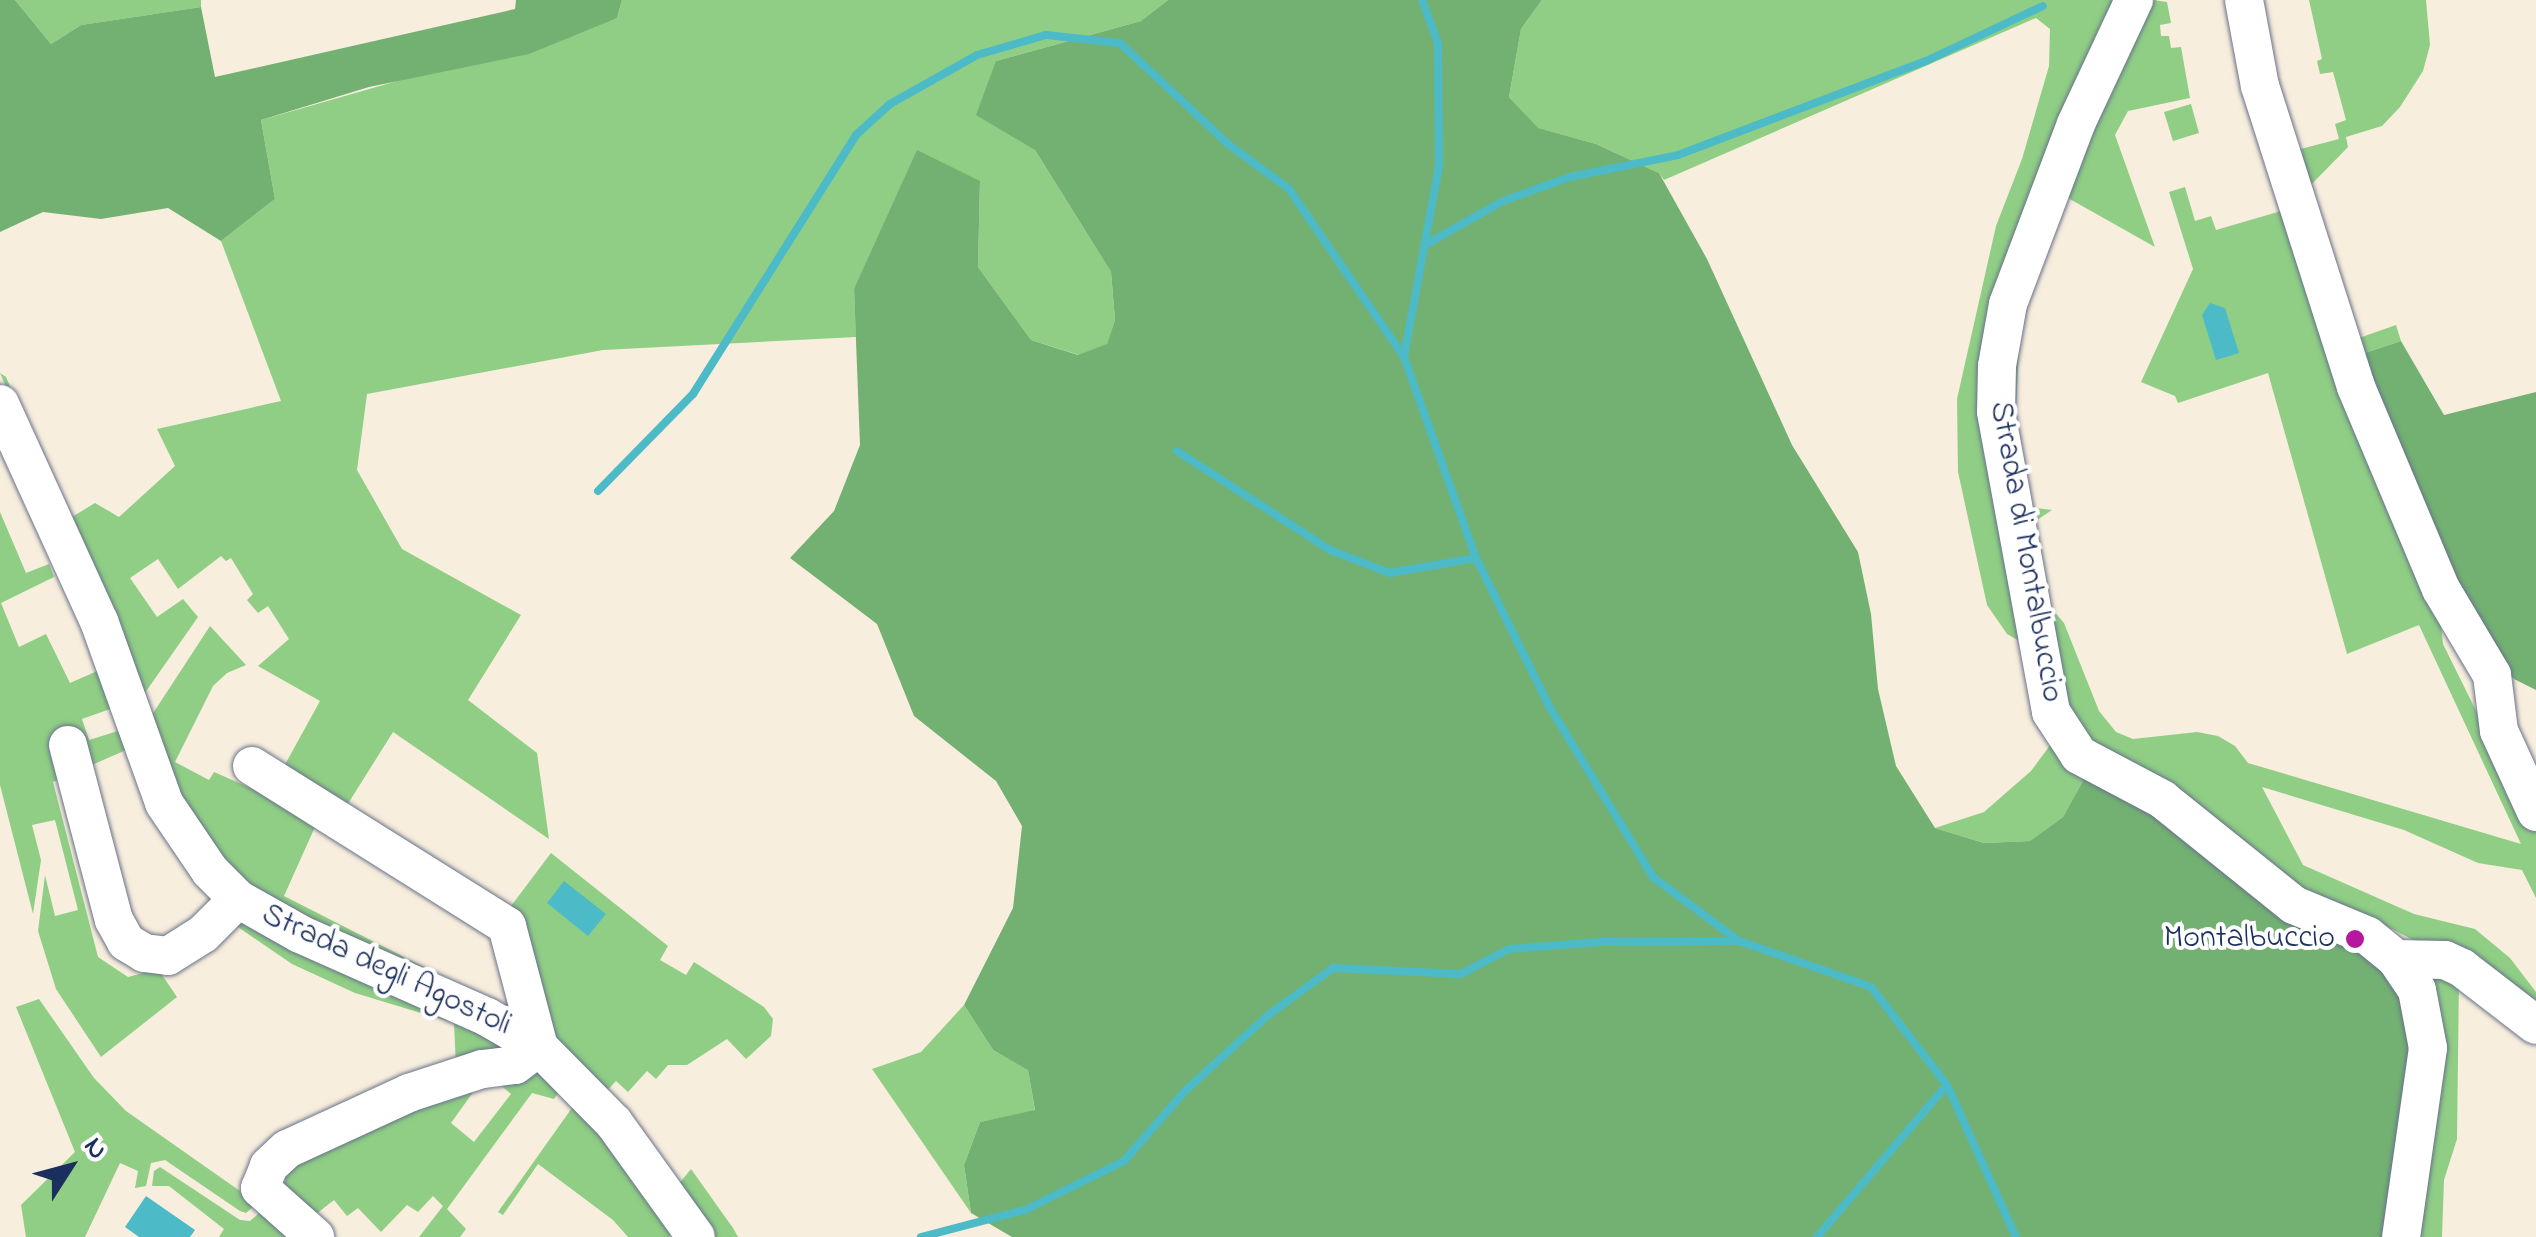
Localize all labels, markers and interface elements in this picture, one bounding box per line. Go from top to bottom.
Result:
street label: Strada di Montalbuccio [1980,399,2070,705]
street label: Strada degli Agostoli [255,896,517,1046]
place label: Montalbuccio [2164,920,2335,958]
marker: Montalbuccio [2344,928,2366,950]
north arrow [20,1117,120,1217]
text: N [73,1129,117,1169]

